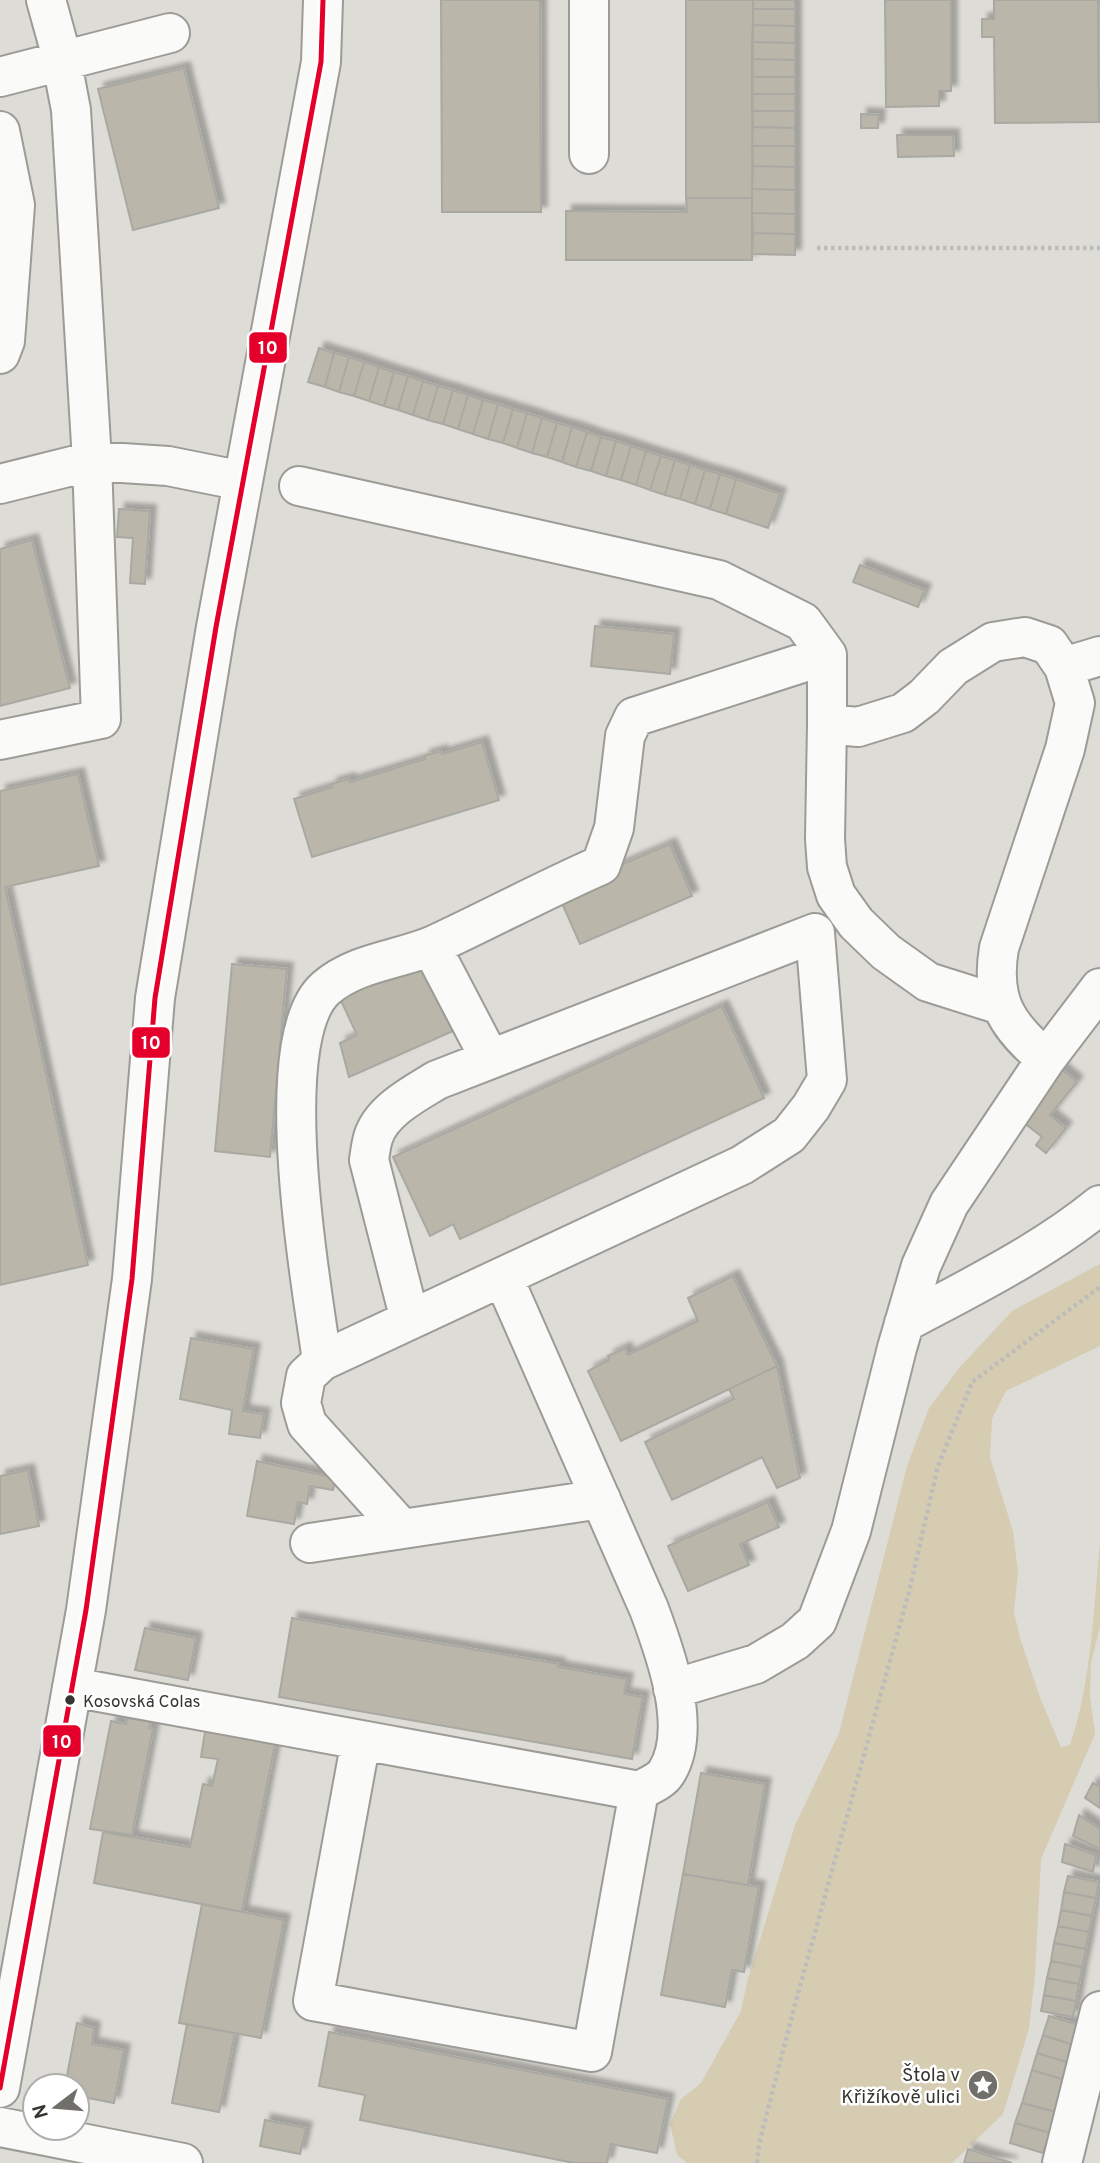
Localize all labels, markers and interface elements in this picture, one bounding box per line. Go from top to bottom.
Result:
line badge: 10 [248,331,288,364]
text: 10 [258,337,278,361]
line badge: 10 [131,1026,171,1059]
text: 10 [141,1032,161,1056]
place label: Kosovská Colas [83,1692,201,1714]
marker: Kosovská Colas [63,1693,77,1707]
line badge: 10 [42,1724,82,1758]
text: 10 [52,1731,72,1755]
place label: Štola v Křižíkově ulici [841,2063,960,2110]
place icon: Štola v Křižíkově ulici [966,2068,1000,2102]
north arrow [21,2072,91,2142]
text: N [28,2101,55,2121]

